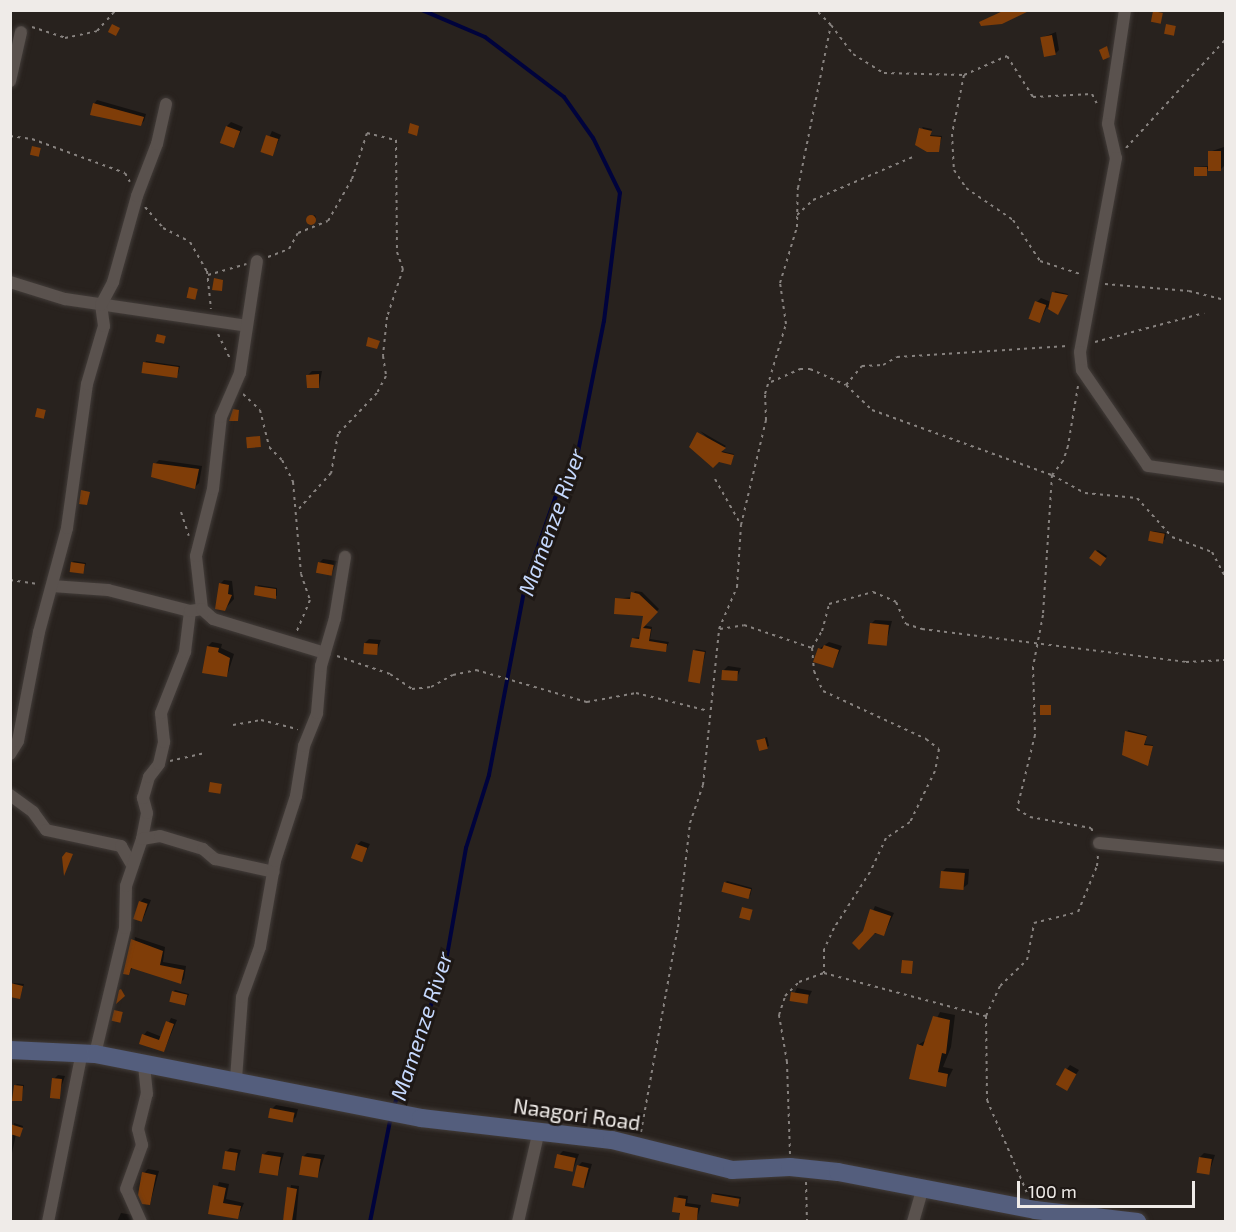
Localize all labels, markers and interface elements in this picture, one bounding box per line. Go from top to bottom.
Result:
water label: Mamenze River [512,445,590,599]
water label: Mamenze River [385,948,457,1104]
street label: Naagori Road [512,1093,642,1135]
scale bar [1020,1169,1198,1207]
text: 100 m [1028,1180,1077,1202]

